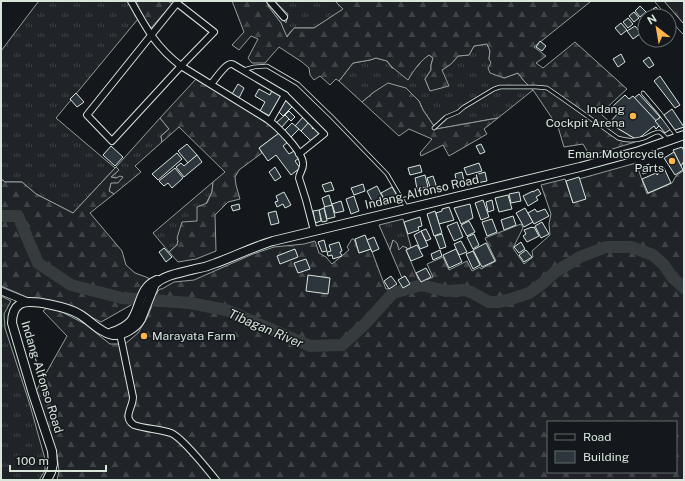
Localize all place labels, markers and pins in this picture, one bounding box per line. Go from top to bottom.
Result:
place label: Indang Cockpit Arena [546,102,625,130]
marker: Indang Cockpit Arena [628,111,638,121]
place label: Eman Motorcycle Parts [568,147,664,175]
marker: Eman Motorcycle Parts [667,156,677,166]
place label: Marayata Farm [152,329,236,343]
marker: Marayata Farm [139,331,149,341]

